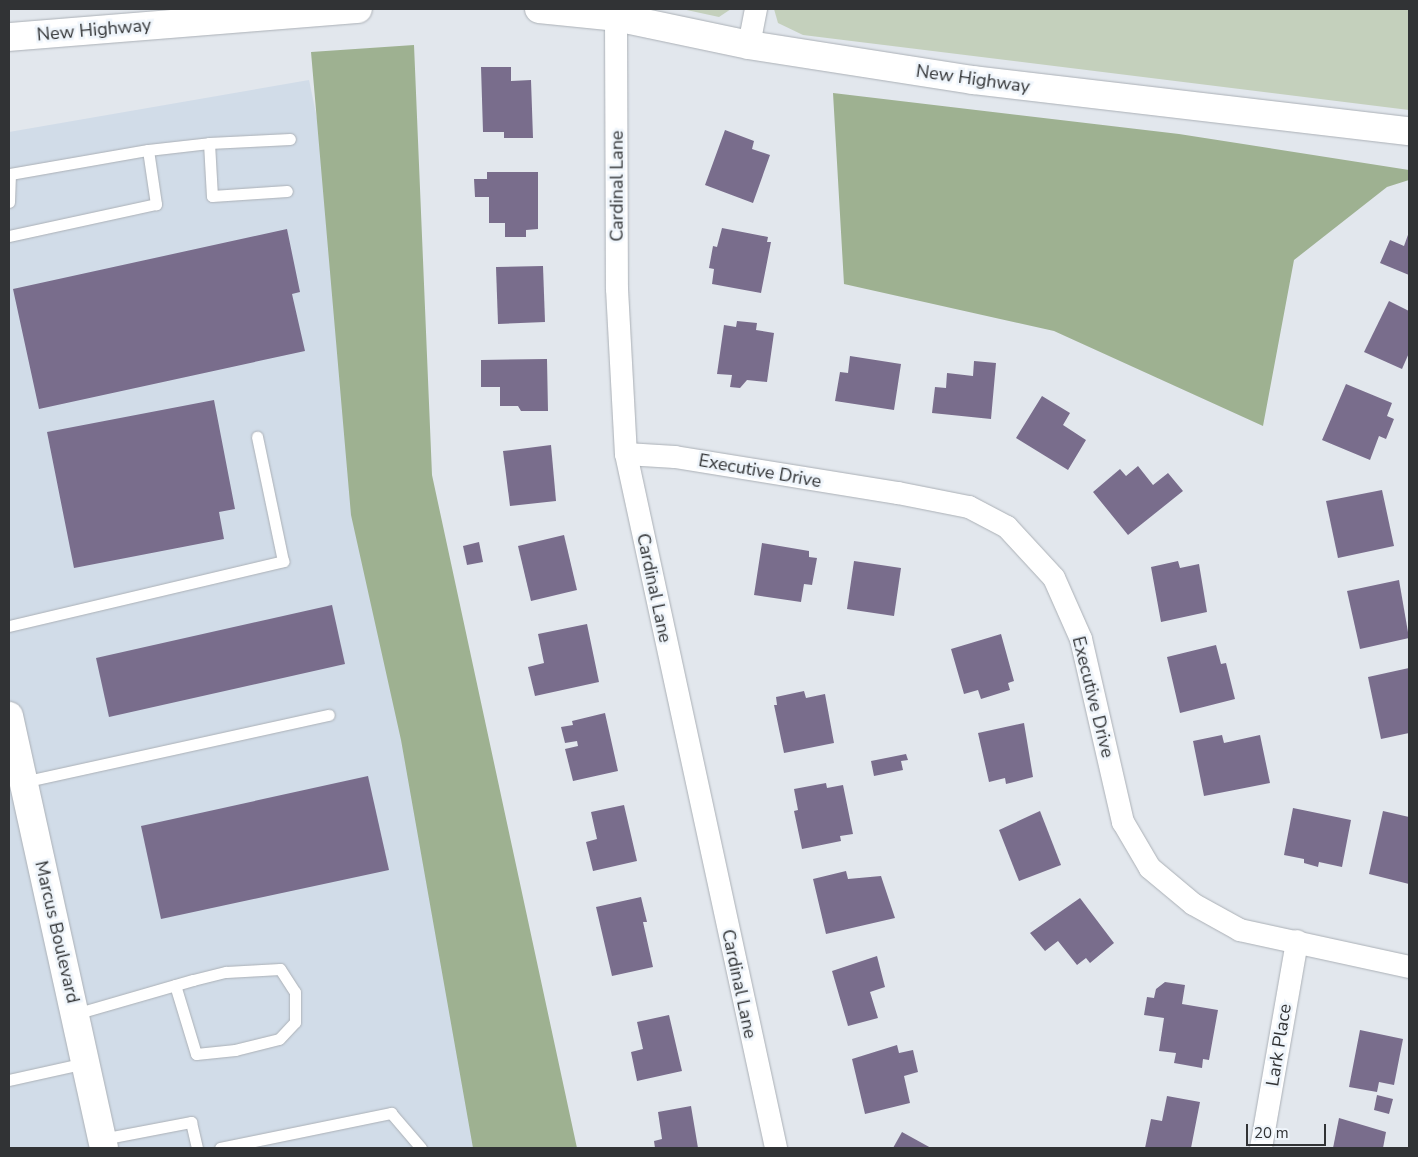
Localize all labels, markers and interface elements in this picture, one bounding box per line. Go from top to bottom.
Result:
street label: New Highway [36,14,152,46]
street label: New Highway [915,60,1031,98]
street label: Cardinal Lane [606,130,628,242]
street label: Executive Drive [697,450,823,492]
street label: Cardinal Lane [632,531,676,645]
street label: Executive Drive [1067,634,1119,760]
street label: Marcus Boulevard [30,859,84,1005]
street label: Cardinal Lane [717,927,761,1041]
street label: Lark Place [1262,1002,1296,1088]
scale bar [1248,1114,1328,1146]
text: 20 m [1254,1123,1289,1143]

